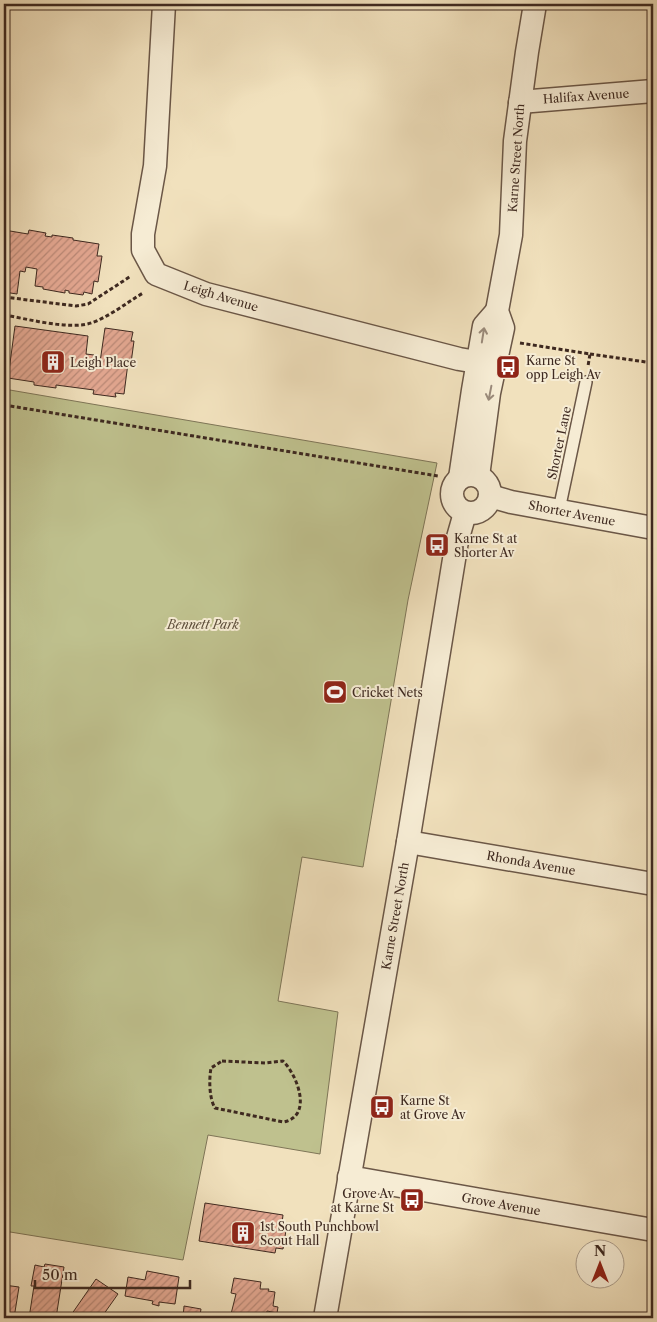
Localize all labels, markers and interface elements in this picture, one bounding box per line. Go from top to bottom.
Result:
street label: Halifax Avenue [542,85,630,107]
street label: Karne Street North [505,103,527,213]
street label: Leigh Avenue [182,278,260,315]
one-way arrow [478,328,488,344]
building icon: Leigh Place [40,349,66,375]
place label: Karne St opp Leigh Av [526,353,601,382]
bus stop icon: Karne St opp Leigh Av [495,354,521,380]
place label: Leigh Place [70,355,136,370]
one-way arrow [484,384,494,400]
street label: Shorter Lane [544,405,574,481]
street label: Shorter Avenue [527,497,617,529]
place label: Karne St at Shorter Av [454,531,518,560]
bus stop icon: Karne St at Shorter Av [424,532,450,558]
park label: Bennett Park [166,617,239,632]
sports icon: Cricket Nets [322,679,348,705]
place label: Cricket Nets [352,685,423,700]
street label: Rhonda Avenue [485,848,577,878]
street label: Karne Street North [378,860,412,971]
place label: Karne St at Grove Av [400,1093,466,1122]
bus stop icon: Karne St at Grove Av [369,1094,395,1120]
place label: Grove Av at Karne St [331,1186,395,1215]
bus stop icon: Grove Av at Karne St [399,1187,425,1213]
street label: Grove Avenue [460,1190,542,1218]
place label: 1st South Punchbowl Scout Hall [260,1219,379,1248]
building icon: 1st South Punchbowl Scout Hall [230,1220,256,1246]
north arrow [574,1240,624,1290]
text: N [594,1242,606,1260]
scale bar [35,1257,190,1289]
text: 50 m [42,1265,78,1284]

